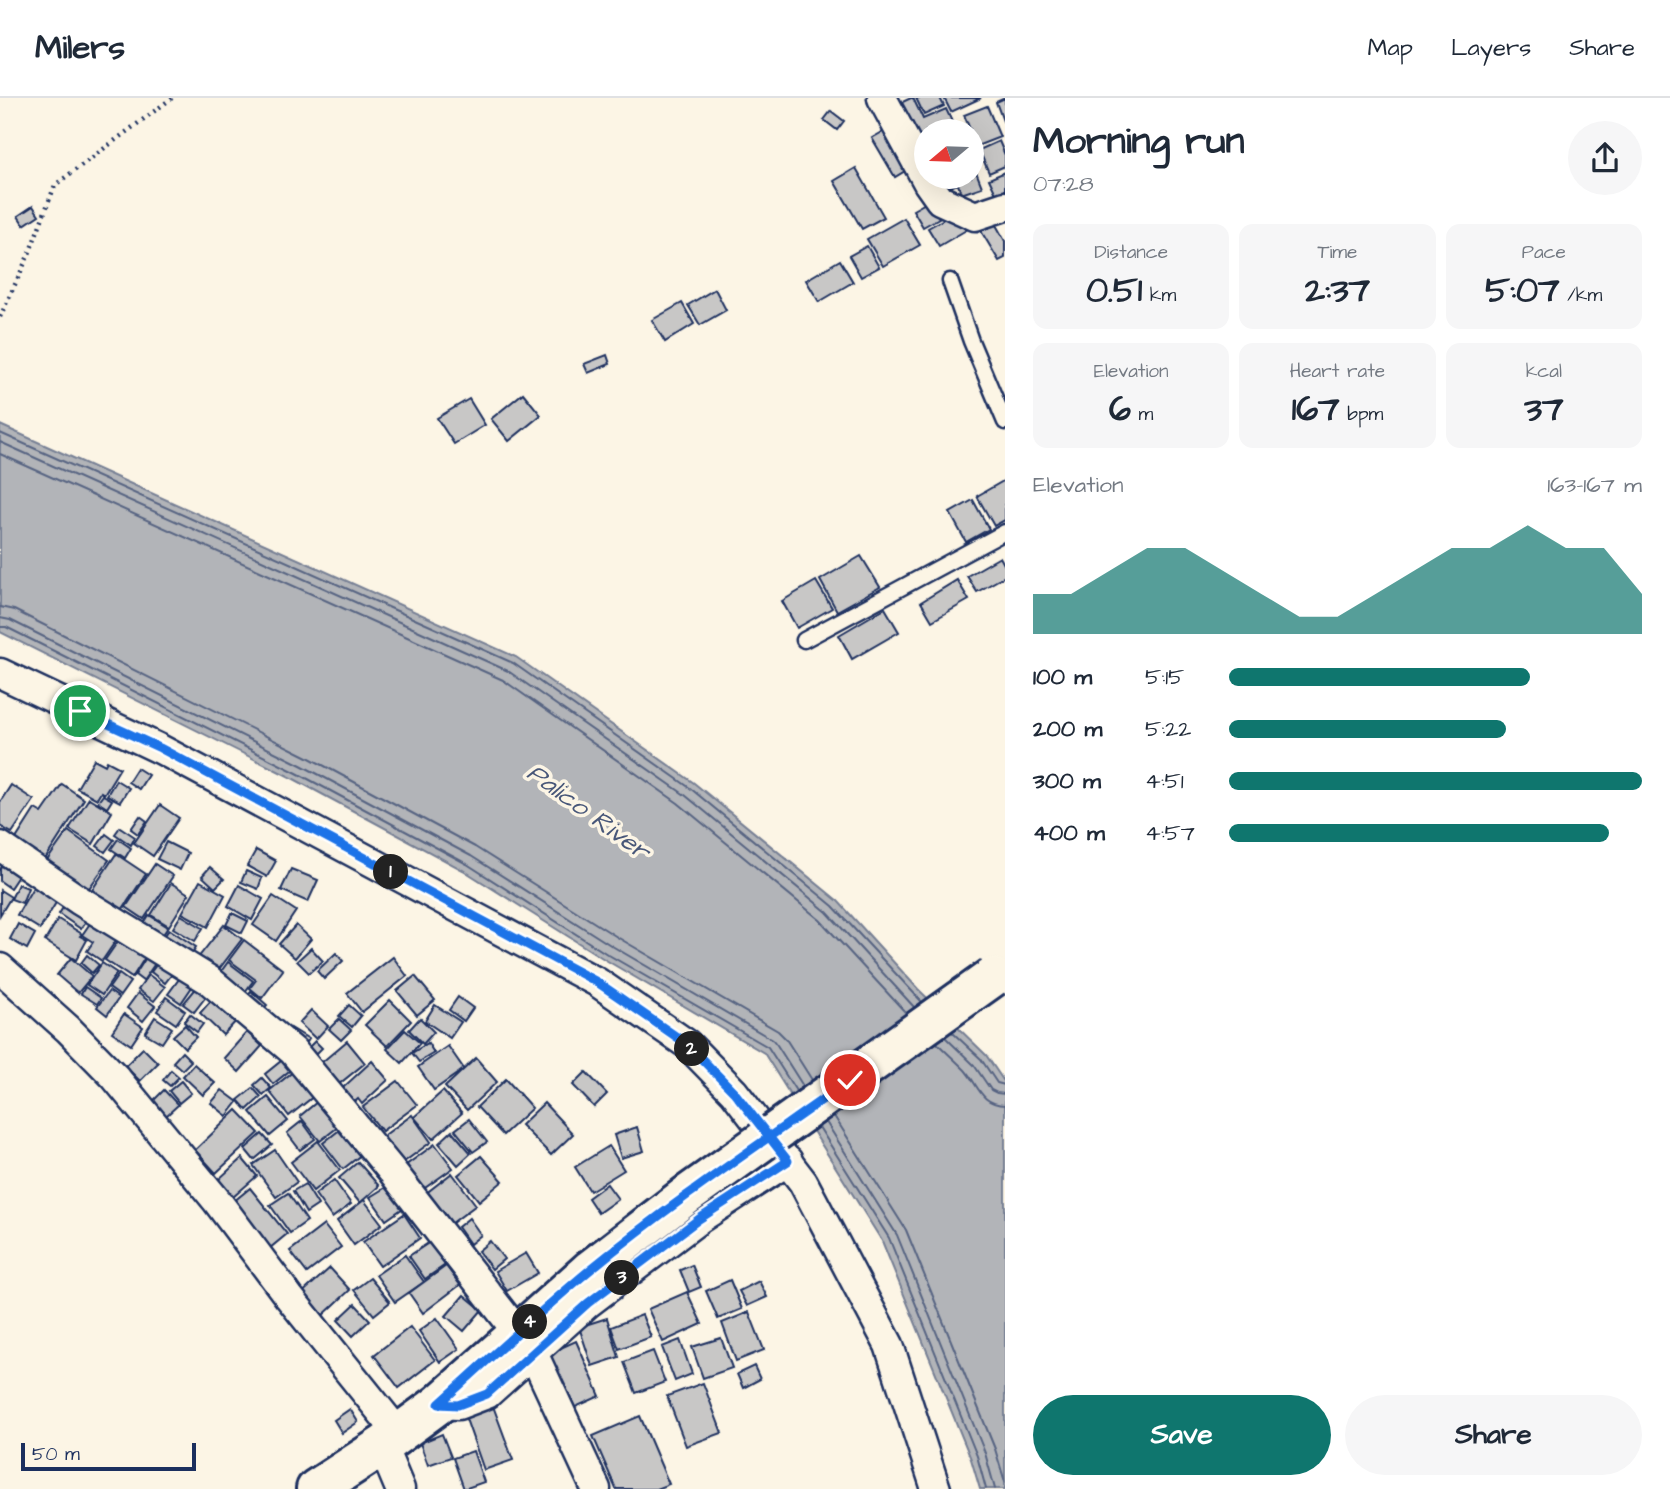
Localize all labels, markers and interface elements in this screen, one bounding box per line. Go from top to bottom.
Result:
text: Milers [35,25,125,71]
text: Map [1368,31,1413,65]
text: Layers [1451,31,1531,65]
text: Share [1569,31,1635,65]
text: Morning run [1033,116,1245,168]
north arrow [914,119,984,189]
map controls [914,119,984,189]
button: share [1568,121,1642,195]
text: 07:28 [1033,168,1094,200]
text: Distance [1094,239,1168,266]
text: Time [1318,239,1357,266]
text: Pace [1522,239,1566,266]
text: 0.51 [1086,266,1142,315]
text: 2:37 [1305,266,1370,315]
text: 5:07 [1485,266,1560,315]
text: km [1142,282,1176,309]
text: /km [1560,282,1602,309]
text: Elevation [1094,358,1169,385]
text: Heart rate [1290,358,1385,385]
text: kcal [1526,358,1562,385]
text: 6 [1109,385,1131,434]
text: 167 [1292,385,1340,434]
text: 37 [1524,385,1563,434]
text: m [1131,401,1153,428]
text: bpm [1340,401,1383,428]
text: Elevation [1033,469,1124,501]
text: 163–167 m [1547,469,1642,501]
text: 100 m [1033,661,1092,693]
text: 5:15 [1145,661,1184,693]
pin [50,681,110,741]
icon: arrive [61,692,99,730]
text: 200 m [1033,713,1102,745]
text: 5:22 [1145,713,1191,745]
water label: Palico River [520,755,659,870]
text: 300 m [1033,765,1101,797]
text: 4:51 [1145,765,1184,797]
text: 400 m [1033,817,1105,849]
text: 4:57 [1145,817,1195,849]
pin: 1 [374,854,408,890]
text: 1 [389,858,392,885]
pin: 2 [674,1032,710,1066]
text: 2 [686,1035,697,1062]
pin [820,1050,880,1110]
icon: check [831,1061,869,1099]
pin: 3 [604,1260,640,1296]
text: 3 [617,1264,626,1291]
pin: 4 [512,1304,548,1340]
text: 4 [523,1308,536,1335]
button: Save [1033,1395,1331,1475]
button: Share [1345,1395,1642,1475]
scale bar [21,1440,196,1472]
text: 50 m [32,1441,80,1468]

